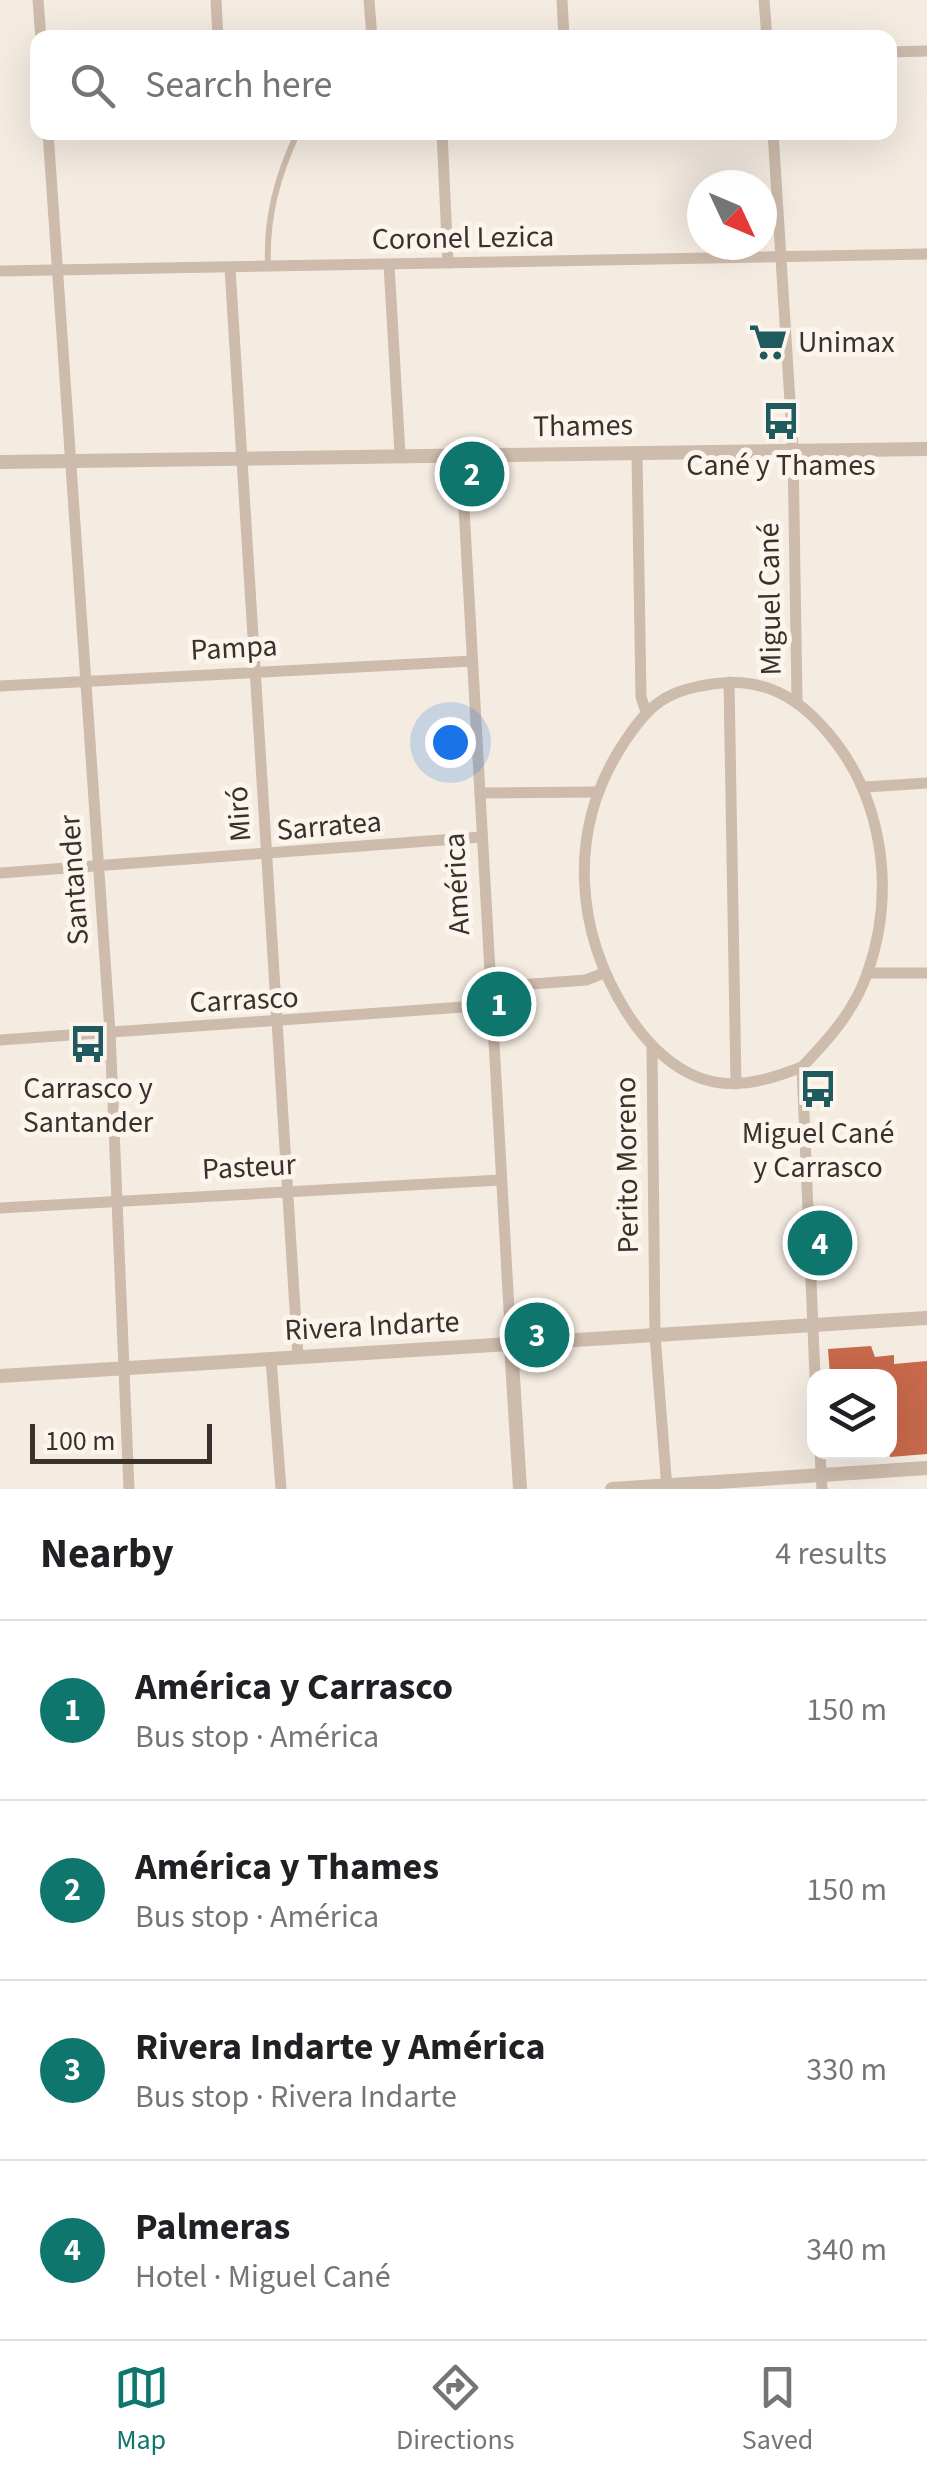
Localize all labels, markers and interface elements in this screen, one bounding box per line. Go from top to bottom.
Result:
search box [30,30,897,140]
icon: search [65,58,120,113]
text: Search here [145,58,332,112]
north arrow [687,170,777,260]
street label: Coronel Lezica [371,215,555,261]
supermarket icon: Unimax [747,321,789,363]
place label: Unimax [798,321,895,364]
bus stop icon: Cané y Thames [760,400,802,442]
street label: Thames [533,404,633,448]
pin: 2 [440,436,504,512]
place label: Cané y Thames [686,444,876,487]
street label: Miguel Cané [747,522,793,676]
street label: Pampa [189,624,279,672]
your location [425,717,476,768]
street label: Miró [216,785,262,843]
street label: Sarratea [275,800,383,852]
street label: Santander [48,813,100,947]
street label: América [433,832,481,936]
pin: 1 [466,966,532,1042]
street label: Carrasco [188,976,300,1024]
bus stop icon: Carrasco y Santander [67,1023,109,1065]
place label: Carrasco y Santander [23,1067,154,1144]
bus stop icon: Miguel Cané y Carrasco [797,1068,839,1110]
street label: Perito Moreno [604,1076,650,1254]
place label: Miguel Cané y Carrasco [742,1112,894,1189]
street label: Pasteur [201,1143,298,1191]
pin: 4 [788,1206,852,1280]
pin: 3 [504,1298,570,1372]
street label: Rivera Indarte [283,1300,461,1352]
map controls [807,1369,897,1459]
button: layers [807,1369,897,1459]
scale bar [30,1419,212,1464]
text: 100 m [45,1421,116,1461]
text: Nearby [40,1524,174,1584]
text: 4 results [775,1531,887,1577]
text: América y Carrasco [135,1660,453,1714]
text: 1 [64,1687,81,1733]
text: 150 m [806,1687,887,1733]
text: Bus stop · América [135,1714,379,1760]
text: América y Thames [135,1840,439,1894]
text: 2 [64,1867,81,1913]
text: 150 m [806,1867,887,1913]
text: Bus stop · América [135,1894,379,1940]
text: Rivera Indarte y América [135,2020,545,2074]
text: 3 [64,2047,81,2093]
text: 330 m [806,2047,887,2093]
text: Bus stop · Rivera Indarte [135,2074,457,2120]
text: Palmeras [135,2200,290,2254]
text: 4 [64,2227,81,2273]
text: 340 m [806,2227,887,2273]
text: Hotel · Miguel Cané [135,2254,391,2300]
tab: Map [114,2360,169,2460]
tab: Directions [396,2360,515,2460]
tab: Saved [742,2360,813,2460]

